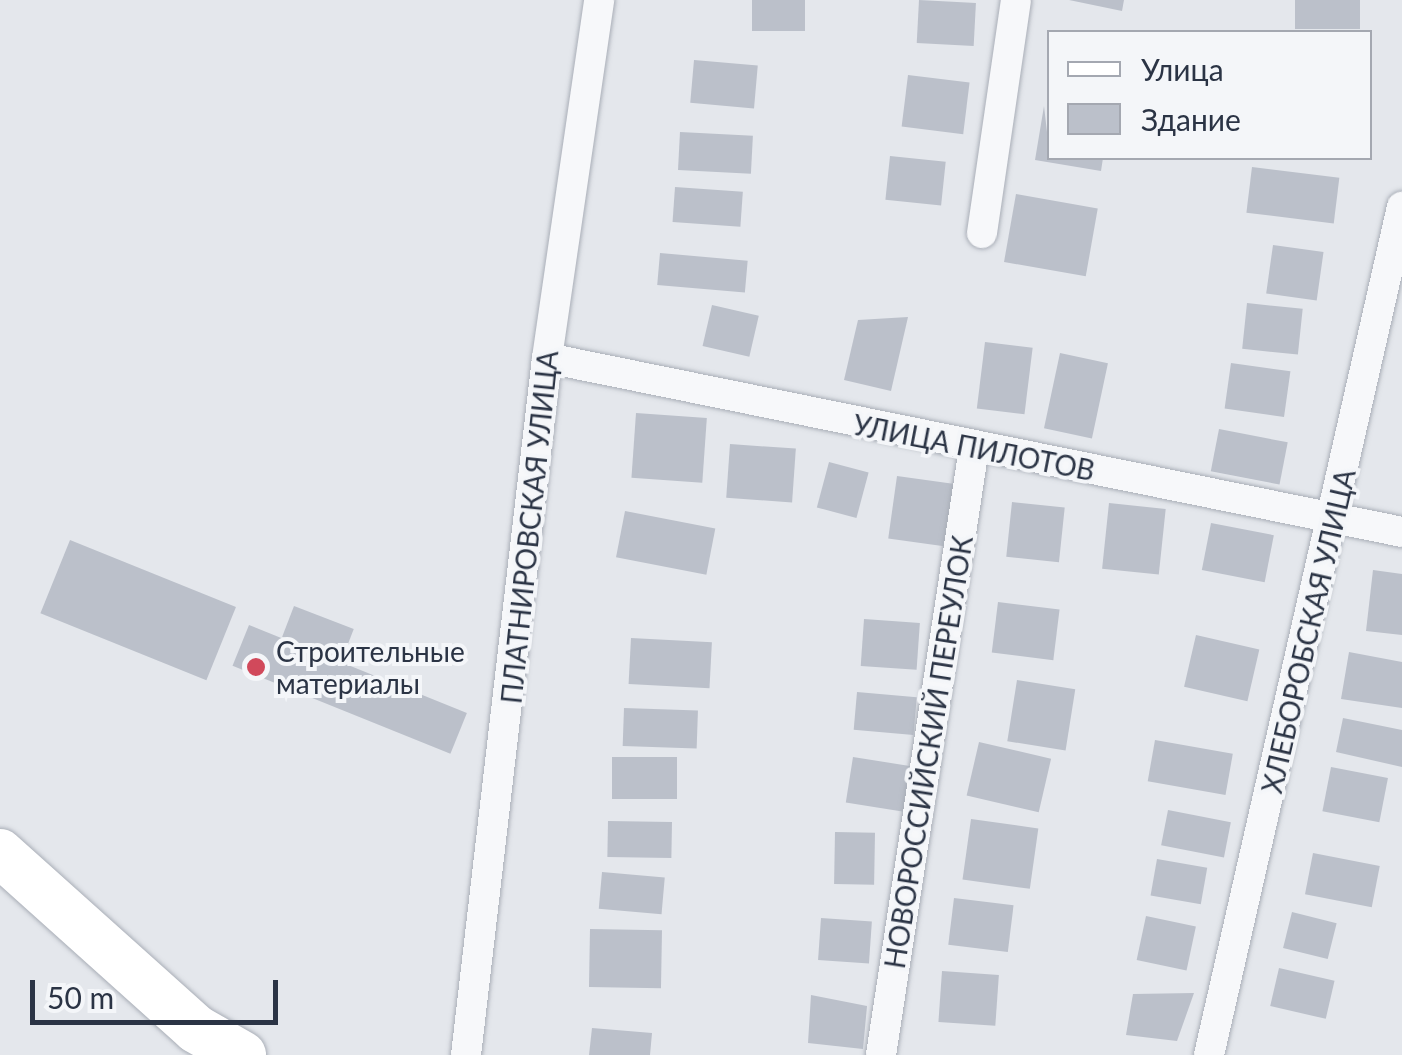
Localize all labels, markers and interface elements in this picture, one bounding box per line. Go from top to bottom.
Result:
legend [1047,30,1372,160]
text: Улица [1141,51,1224,87]
text: Здание [1141,101,1241,137]
street label: ПЛАТНИРОВСКАЯ УЛИЦА [494,349,564,705]
street label: УЛИЦА ПИЛОТОВ [850,407,1098,487]
street label: ХЛЕБОРОБСКАЯ УЛИЦА [1254,466,1362,796]
street label: НОВОРОССИЙСКИЙ ПЕРЕУЛОК [877,533,979,971]
place label: Строительные материалы [276,634,465,700]
marker: Строительные материалы [245,656,267,678]
scale bar [35,960,282,1022]
text: 50 m [47,979,114,1015]

